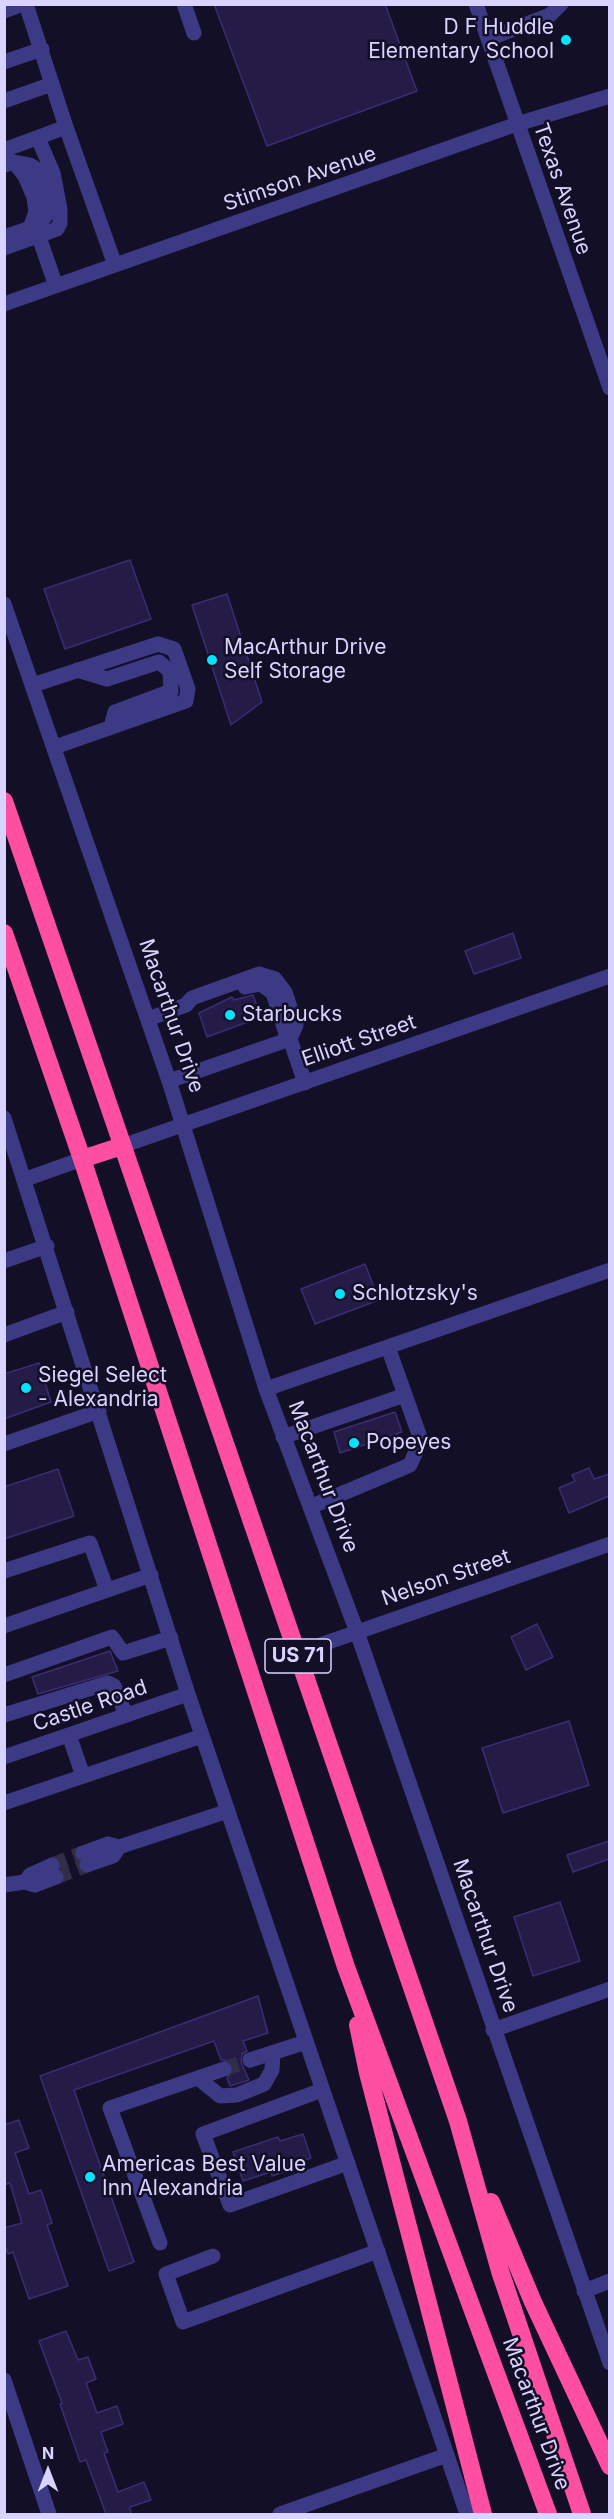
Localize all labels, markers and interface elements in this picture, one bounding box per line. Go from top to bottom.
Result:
place label: D F Huddle Elementary School [368,15,554,65]
marker: D F Huddle Elementary School [559,33,573,47]
street label: Texas Avenue [528,120,596,258]
street label: Stimson Avenue [220,141,380,217]
place label: MacArthur Drive Self Storage [224,635,386,685]
marker: MacArthur Drive Self Storage [205,653,219,667]
street label: Macarthur Drive [133,936,209,1096]
place label: Starbucks [242,1002,342,1028]
marker: Starbucks [223,1008,237,1022]
street label: Elliott Street [299,1010,419,1072]
place label: Schlotzsky's [352,1281,478,1307]
marker: Schlotzsky's [333,1287,347,1301]
place label: Siegel Select - Alexandria [38,1363,167,1413]
marker: Siegel Select - Alexandria [19,1381,33,1395]
street label: Macarthur Drive [282,1398,364,1556]
place label: Popeyes [366,1430,451,1456]
marker: Popeyes [347,1436,361,1450]
street label: Nelson Street [378,1544,514,1612]
road number: US 71 [265,1639,331,1673]
street label: Castle Road [30,1675,150,1737]
street label: Macarthur Drive [447,1856,523,2016]
place label: Americas Best Value Inn Alexandria [102,2152,306,2202]
marker: Americas Best Value Inn Alexandria [83,2170,97,2184]
street label: Macarthur Drive [497,2334,575,2494]
north arrow [18,2441,78,2501]
text: N [42,2443,54,2463]

